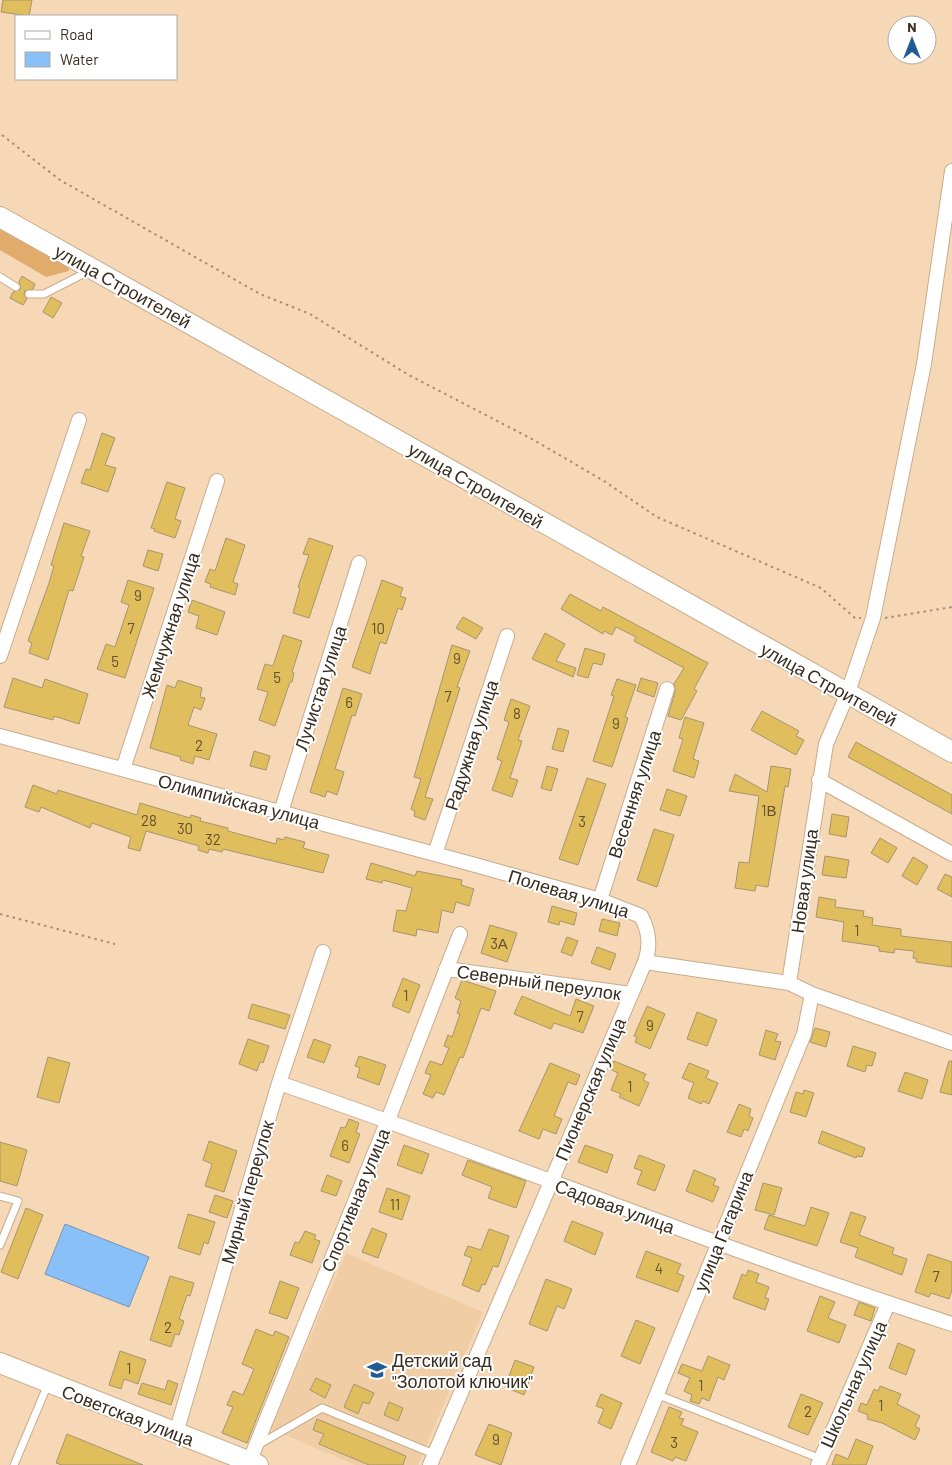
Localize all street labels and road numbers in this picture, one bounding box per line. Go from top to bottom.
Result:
street label: улица Строителей [51,239,195,333]
street label: улица Строителей [404,437,548,533]
street label: Жемчужная улица [136,548,204,701]
street label: Лучистая улица [289,622,351,753]
street label: улица Строителей [757,637,901,731]
street label: Радужная улица [440,676,503,813]
street label: Весенняя улица [603,726,665,861]
street label: Олимпийская улица [156,769,323,833]
street label: Новая улица [786,826,822,935]
street label: Полевая улица [506,864,633,922]
street label: Северный переулок [455,960,623,1004]
street label: Пионерская улица [550,1013,630,1164]
street label: Мирный переулок [216,1118,278,1266]
street label: Спортивная улица [316,1124,394,1275]
street label: улица Гагарина [689,1167,758,1294]
street label: Садовая улица [552,1174,679,1238]
street label: Школьная улица [815,1316,891,1451]
street label: Советская улица [59,1380,198,1451]

